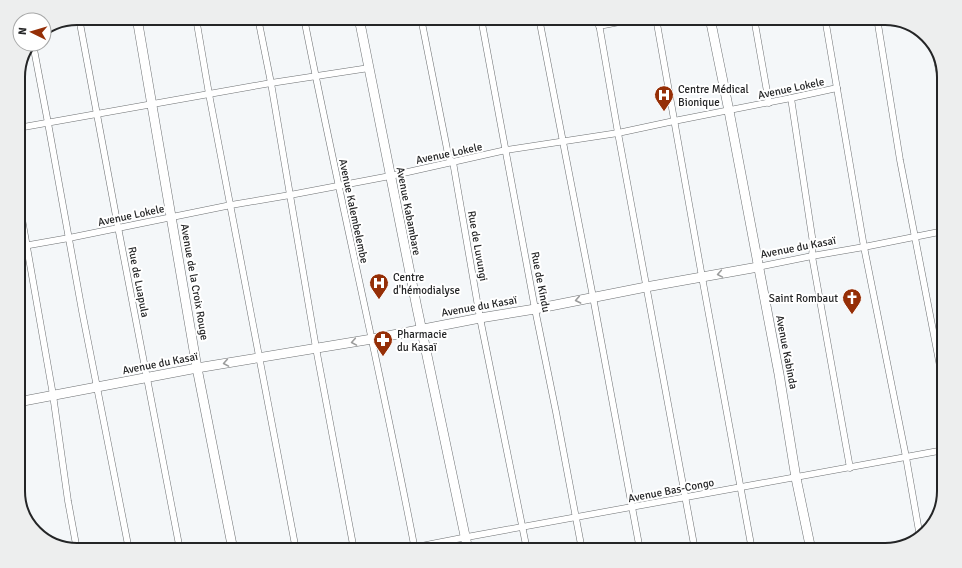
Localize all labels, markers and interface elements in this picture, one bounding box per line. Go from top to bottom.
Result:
north arrow [12,12,52,52]
text: N [16,27,29,36]
street label: Avenue Lokele [757,75,825,102]
place label: Centre Médical Bionique [678,83,749,109]
hospital icon: Centre Médical Bionique [653,84,675,112]
street label: Avenue Lokele [415,140,483,167]
street label: Avenue Kalembelembe [336,158,371,264]
street label: Avenue Kabambare [394,166,423,256]
street label: Avenue Lokele [97,202,165,229]
street label: Rue de Luvungi [465,210,490,282]
street label: Avenue de la Croix Rouge [178,223,211,341]
street label: Avenue du Kasaï [759,234,838,261]
street label: Rue de Luapula [125,246,152,319]
street label: Rue de Kindu [528,251,553,313]
one-way arrow [717,269,723,277]
place label: Centre d'hémodialyse [393,271,460,297]
hospital icon: Centre d'hémodialyse [368,272,390,300]
church icon: Saint Rombaut [841,287,863,315]
place label: Saint Rombaut [769,292,838,305]
street label: Avenue du Kasaï [440,293,519,320]
one-way arrow [575,295,581,304]
street label: Avenue Kabinda [773,314,800,391]
place label: Pharmacie du Kasaï [397,328,447,354]
pharmacy icon: Pharmacie du Kasaï [372,329,394,357]
one-way arrow [351,337,357,346]
street label: Avenue du Kasaï [121,350,200,377]
one-way arrow [223,358,229,367]
street label: Avenue Bas-Congo [627,476,716,505]

